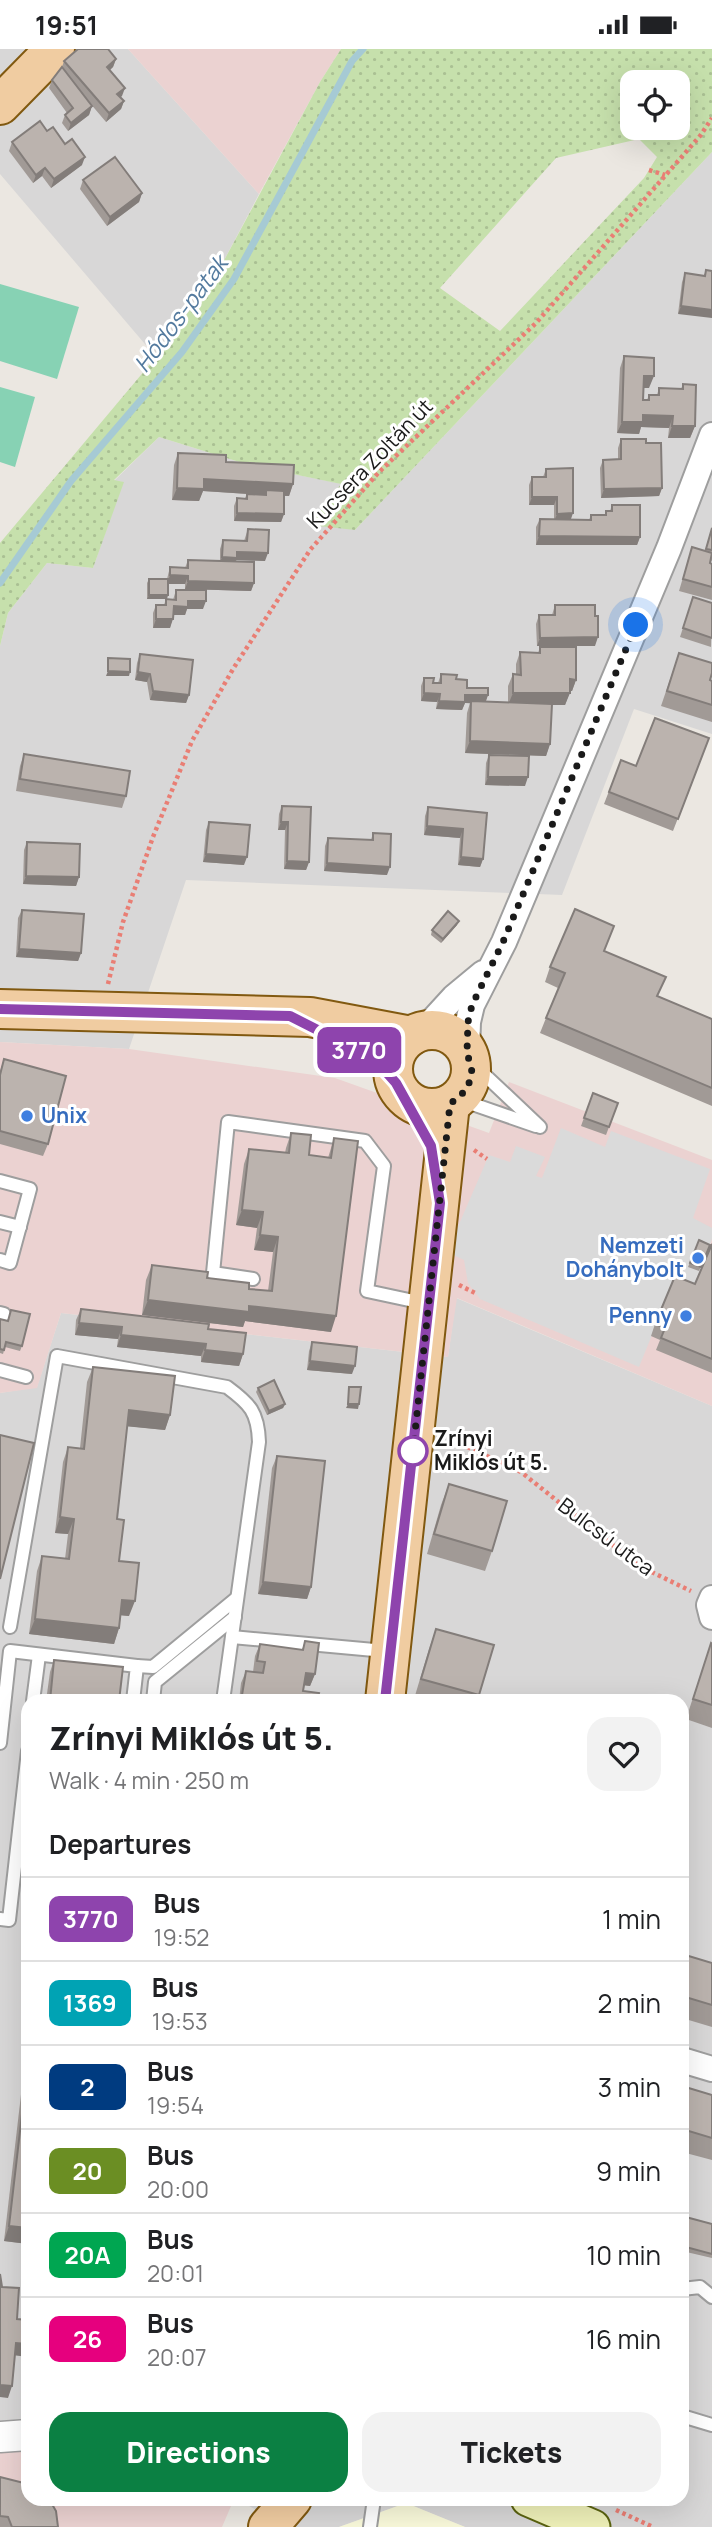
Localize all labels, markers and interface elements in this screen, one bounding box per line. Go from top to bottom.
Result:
text: 19:51 [35,7,98,43]
map controls [620,70,690,140]
button: locate [620,70,690,140]
water label: Hódos-patak [126,246,237,378]
street label: Kucsera Zoltán út [300,392,438,534]
your location [618,607,653,642]
line badge: 3770 [310,1027,408,1073]
text: 3770 [331,1033,387,1066]
place label: Unix [41,1101,87,1129]
marker: Unix [19,1108,35,1124]
place label: Nemzeti Dohánybolt [566,1231,684,1283]
marker: Nemzeti Dohánybolt [690,1250,706,1266]
place label: Penny [609,1301,672,1329]
marker: Penny [678,1308,694,1324]
place label: Zrínyi Miklós út 5. [434,1424,548,1476]
marker: Zrínyi Miklós út 5. [398,1436,428,1466]
street label: Bulcsú utca [553,1491,660,1581]
text: Zrínyi Miklós út 5. [49,1715,334,1760]
button: heart [587,1717,661,1791]
text: Walk · 4 min · 250 m [49,1764,249,1796]
text: Departures [49,1826,191,1862]
text: Bus [154,1885,200,1921]
text: 1 min [602,1901,661,1937]
text: 3770 [63,1902,119,1935]
text: 19:52 [154,1921,209,1953]
text: Bus [152,1969,198,2005]
text: 2 min [597,1985,661,2021]
text: 1369 [63,1986,117,2019]
text: 19:53 [152,2005,208,2037]
text: Bus [147,2053,194,2089]
text: 3 min [598,2069,661,2105]
text: 2 [80,2070,95,2103]
text: 19:54 [147,2089,204,2121]
text: Bus [147,2137,194,2173]
text: 9 min [596,2153,661,2189]
text: 20 [72,2154,103,2187]
text: 20:00 [147,2173,209,2205]
text: Bus [147,2221,194,2257]
text: 10 min [586,2237,661,2273]
text: 20A [64,2238,111,2271]
text: 20:01 [147,2257,204,2289]
text: Bus [147,2305,194,2341]
text: 16 min [586,2321,661,2357]
text: 26 [73,2322,102,2355]
text: 20:07 [147,2341,207,2373]
button: Directions [49,2412,348,2492]
button: Tickets [362,2412,661,2492]

